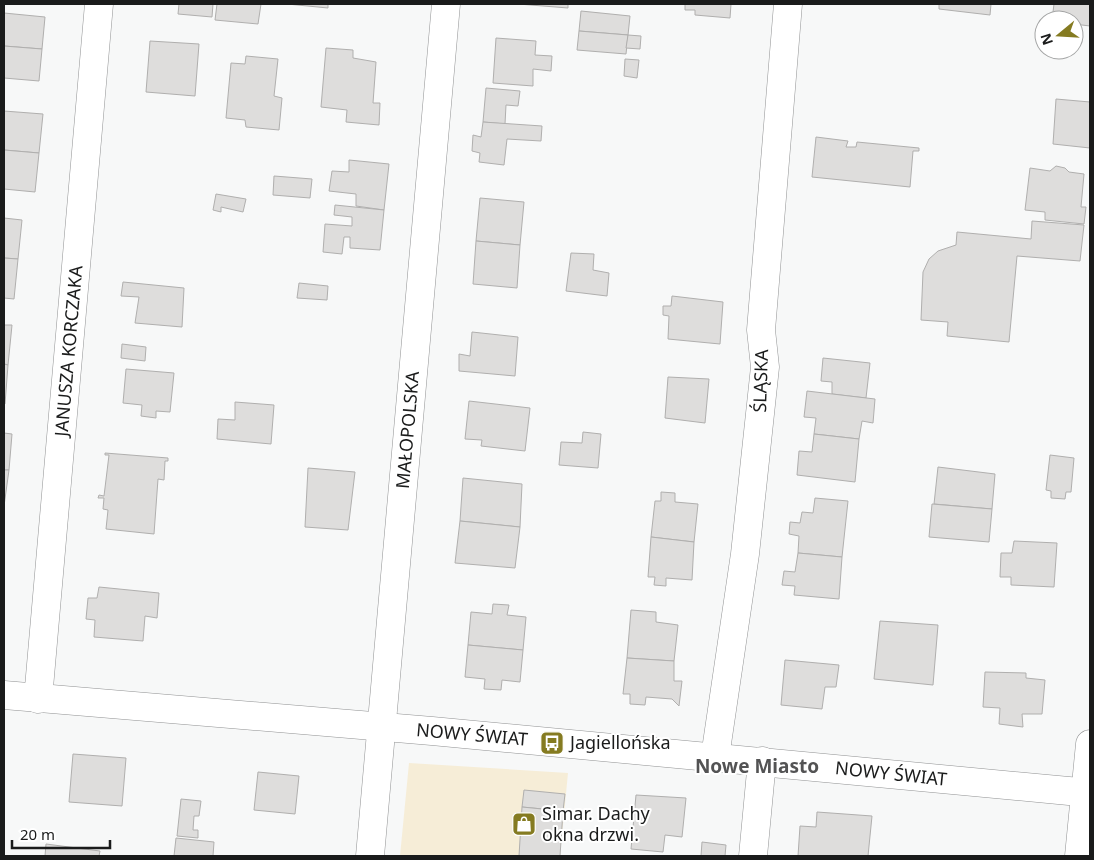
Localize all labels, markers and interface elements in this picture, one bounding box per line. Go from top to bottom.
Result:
north arrow [1034,10,1084,60]
text: N [1035,31,1057,48]
street label: JANUSZA KORCZAKA [48,264,87,439]
street label: ŚLĄSKA [747,348,773,413]
street label: MAŁOPOLSKA [390,370,424,490]
street label: NOWY ŚWIAT [415,717,529,751]
bus stop icon: Jagiellońska [539,730,565,756]
place label: Jagiellońska [568,730,671,754]
district label: Nowe Miasto [695,753,819,779]
street label: NOWY ŚWIAT [834,755,948,791]
place label: Simar. Dachy okna drzwi. [542,801,651,846]
shop icon: Simar. Dachy okna drzwi. [511,811,537,837]
scale bar [12,818,110,850]
text: 20 m [20,824,55,844]

